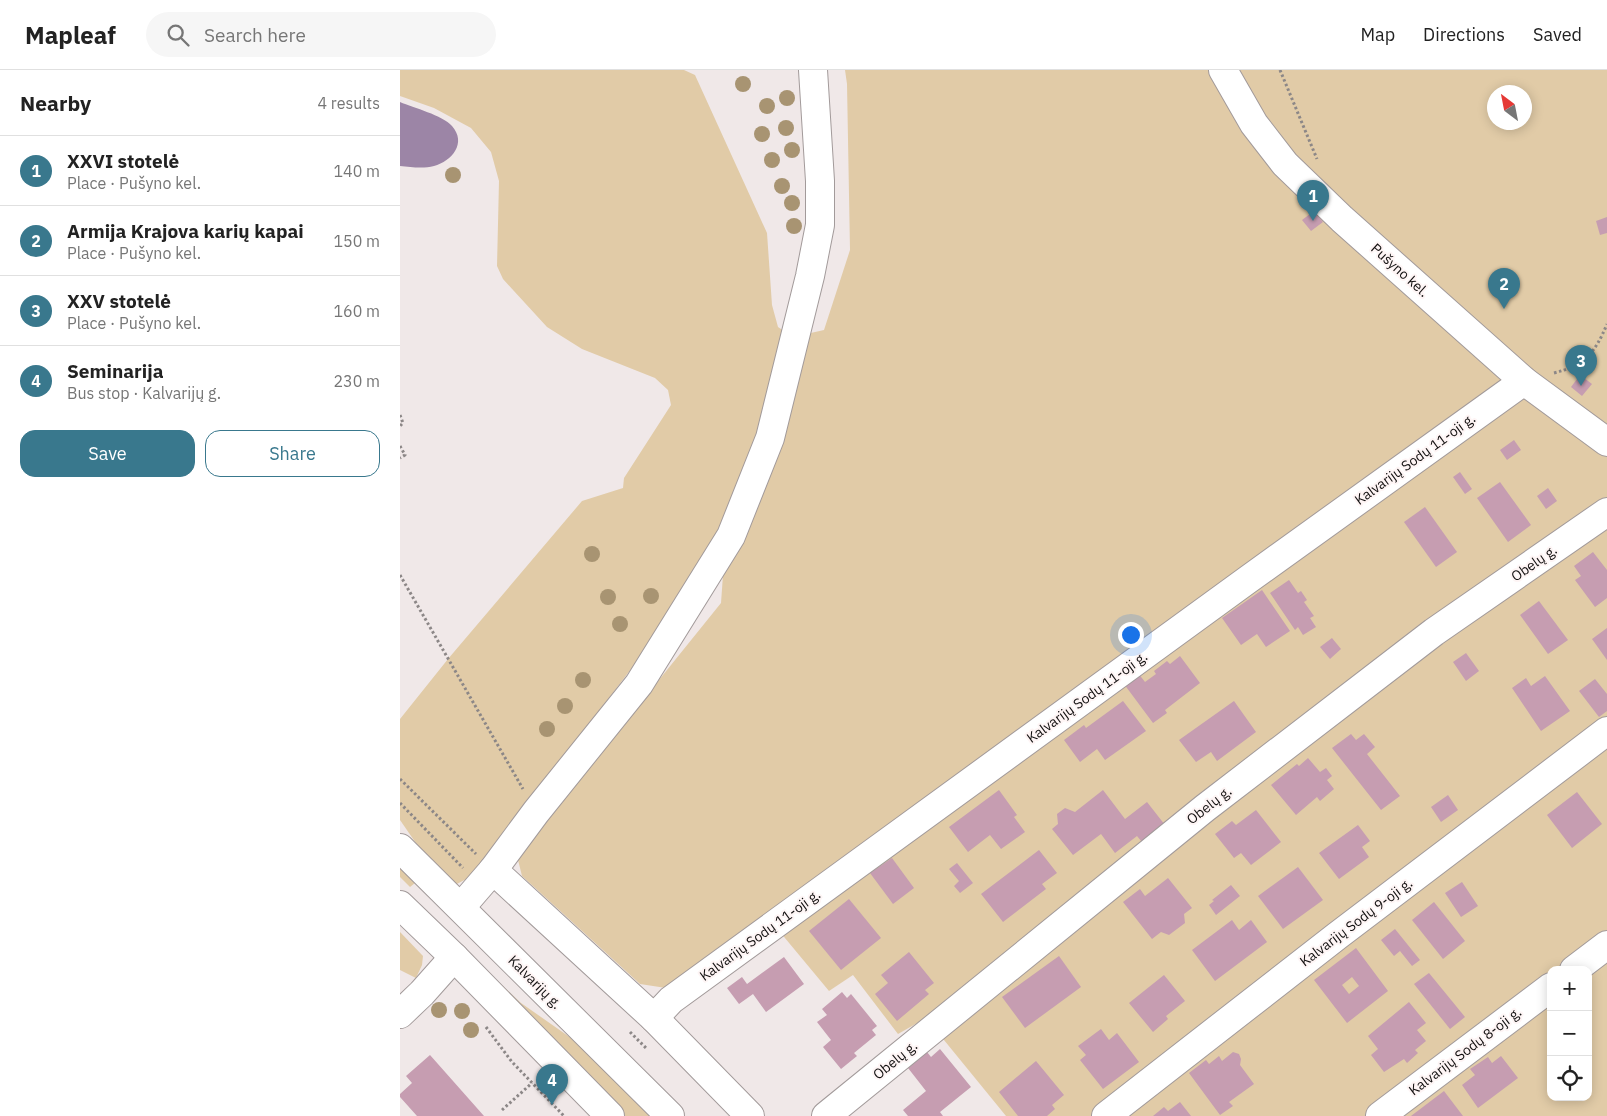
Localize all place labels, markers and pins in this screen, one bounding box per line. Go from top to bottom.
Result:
pin: 1 [1297,180,1329,221]
pin: 2 [1488,268,1520,309]
pin: 3 [1565,345,1597,386]
pin: 4 [536,1064,568,1105]

